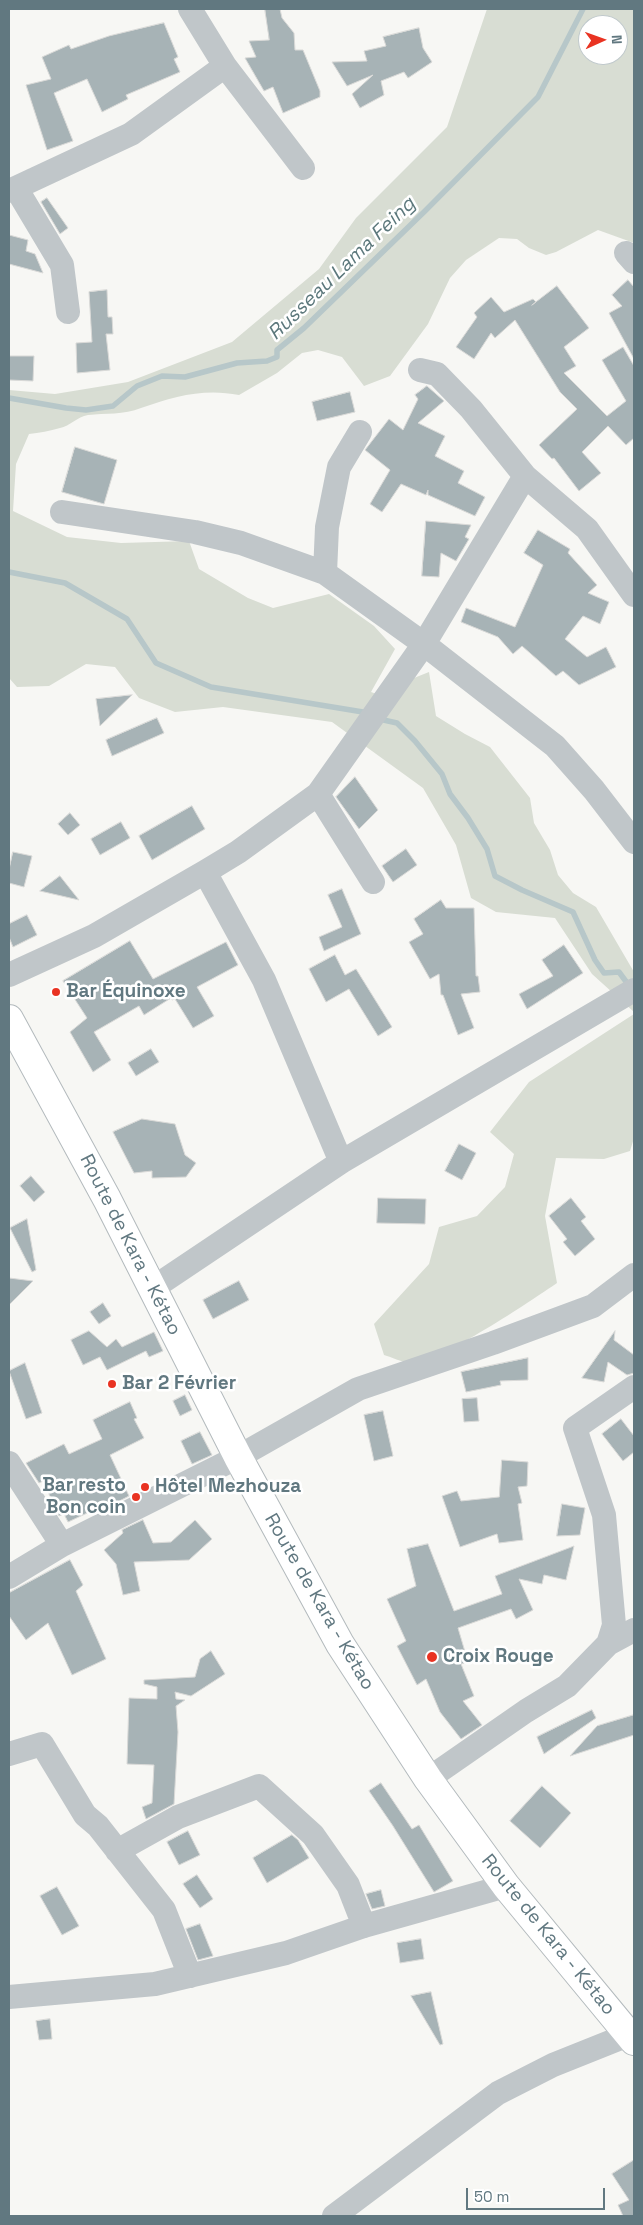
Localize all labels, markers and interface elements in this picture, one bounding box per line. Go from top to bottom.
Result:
north arrow [578,15,628,65]
text: N [608,34,626,45]
water label: Russeau Lama Feing [263,193,421,345]
place label: Bar Équinoxe [66,981,186,1003]
marker: Bar Équinoxe [50,986,62,998]
street label: Route de Kara - Kétao [74,1151,186,1339]
place label: Bar 2 Février [122,1373,236,1395]
marker: Bar 2 Février [106,1378,118,1390]
place label: Bar resto Bon coin [42,1475,126,1519]
place label: Hôtel Mezhouza [155,1476,301,1498]
marker: Hôtel Mezhouza [139,1481,151,1493]
marker: Bar resto Bon coin [130,1491,142,1503]
street label: Route de Kara - Kétao [259,1510,379,1694]
place label: Croix Rouge [443,1646,554,1668]
marker: Croix Rouge [425,1650,439,1664]
street label: Route de Kara - Kétao [476,1850,620,2020]
scale bar [468,2178,607,2210]
text: 50 m [474,2187,509,2206]

